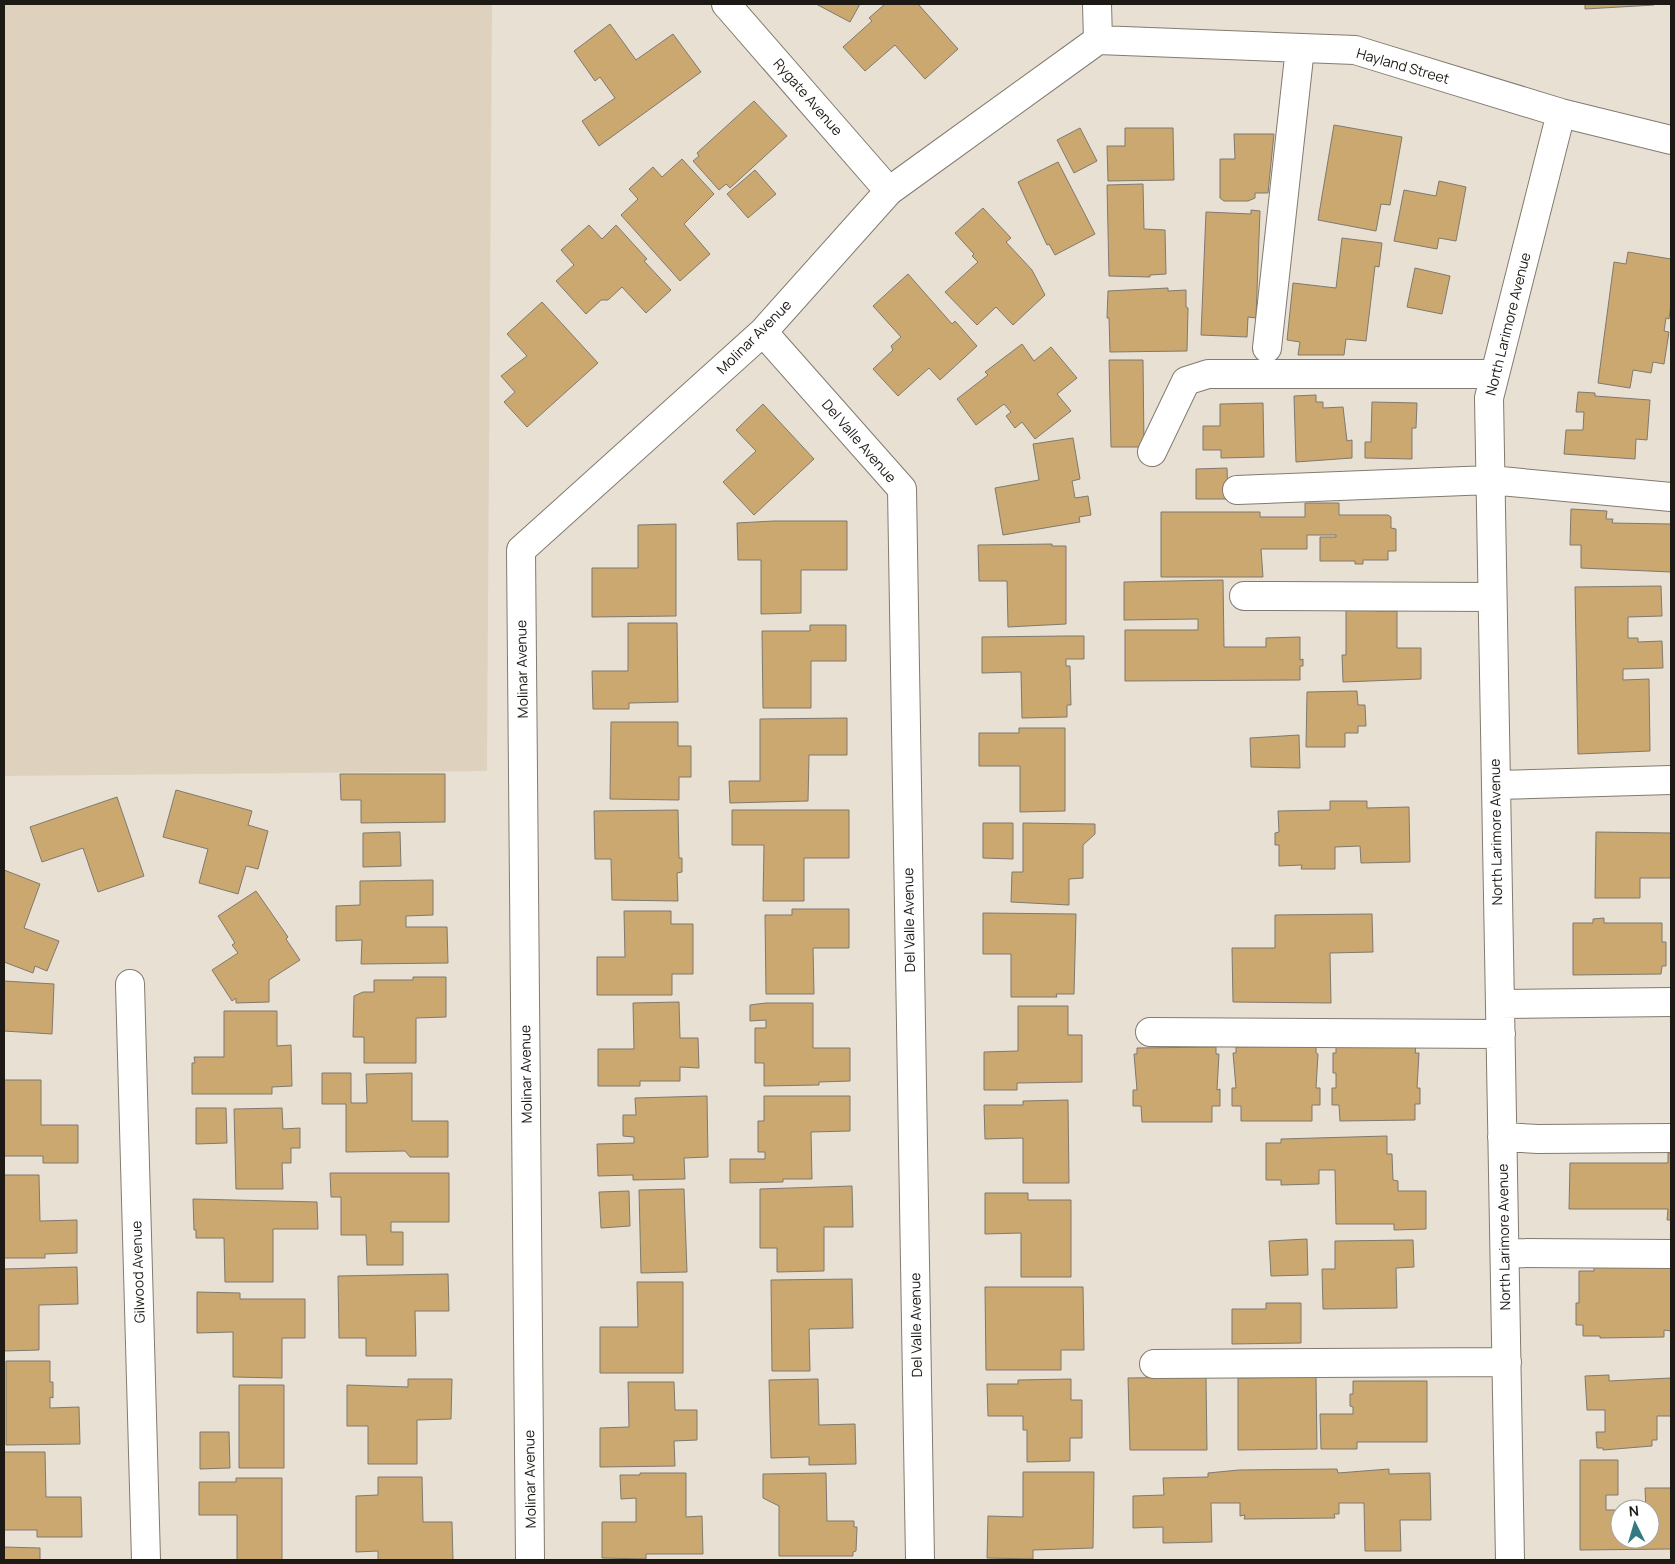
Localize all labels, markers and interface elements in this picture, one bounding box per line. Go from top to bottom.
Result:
street label: Hayland Street [1354,43,1452,88]
street label: Rygate Avenue [770,54,847,139]
street label: North Larimore Avenue [1481,250,1534,397]
street label: Molinar Avenue [712,295,795,378]
street label: Del Valle Avenue [818,395,901,486]
street label: Molinar Avenue [511,620,532,718]
street label: North Larimore Avenue [1485,758,1506,906]
street label: Del Valle Avenue [898,867,919,973]
street label: Molinar Avenue [515,1025,536,1123]
street label: North Larimore Avenue [1493,1163,1514,1311]
street label: Gilwood Avenue [126,1220,149,1324]
street label: Del Valle Avenue [905,1272,926,1378]
street label: Molinar Avenue [519,1430,540,1528]
north arrow [1610,1499,1660,1549]
text: N [1628,1501,1640,1520]

